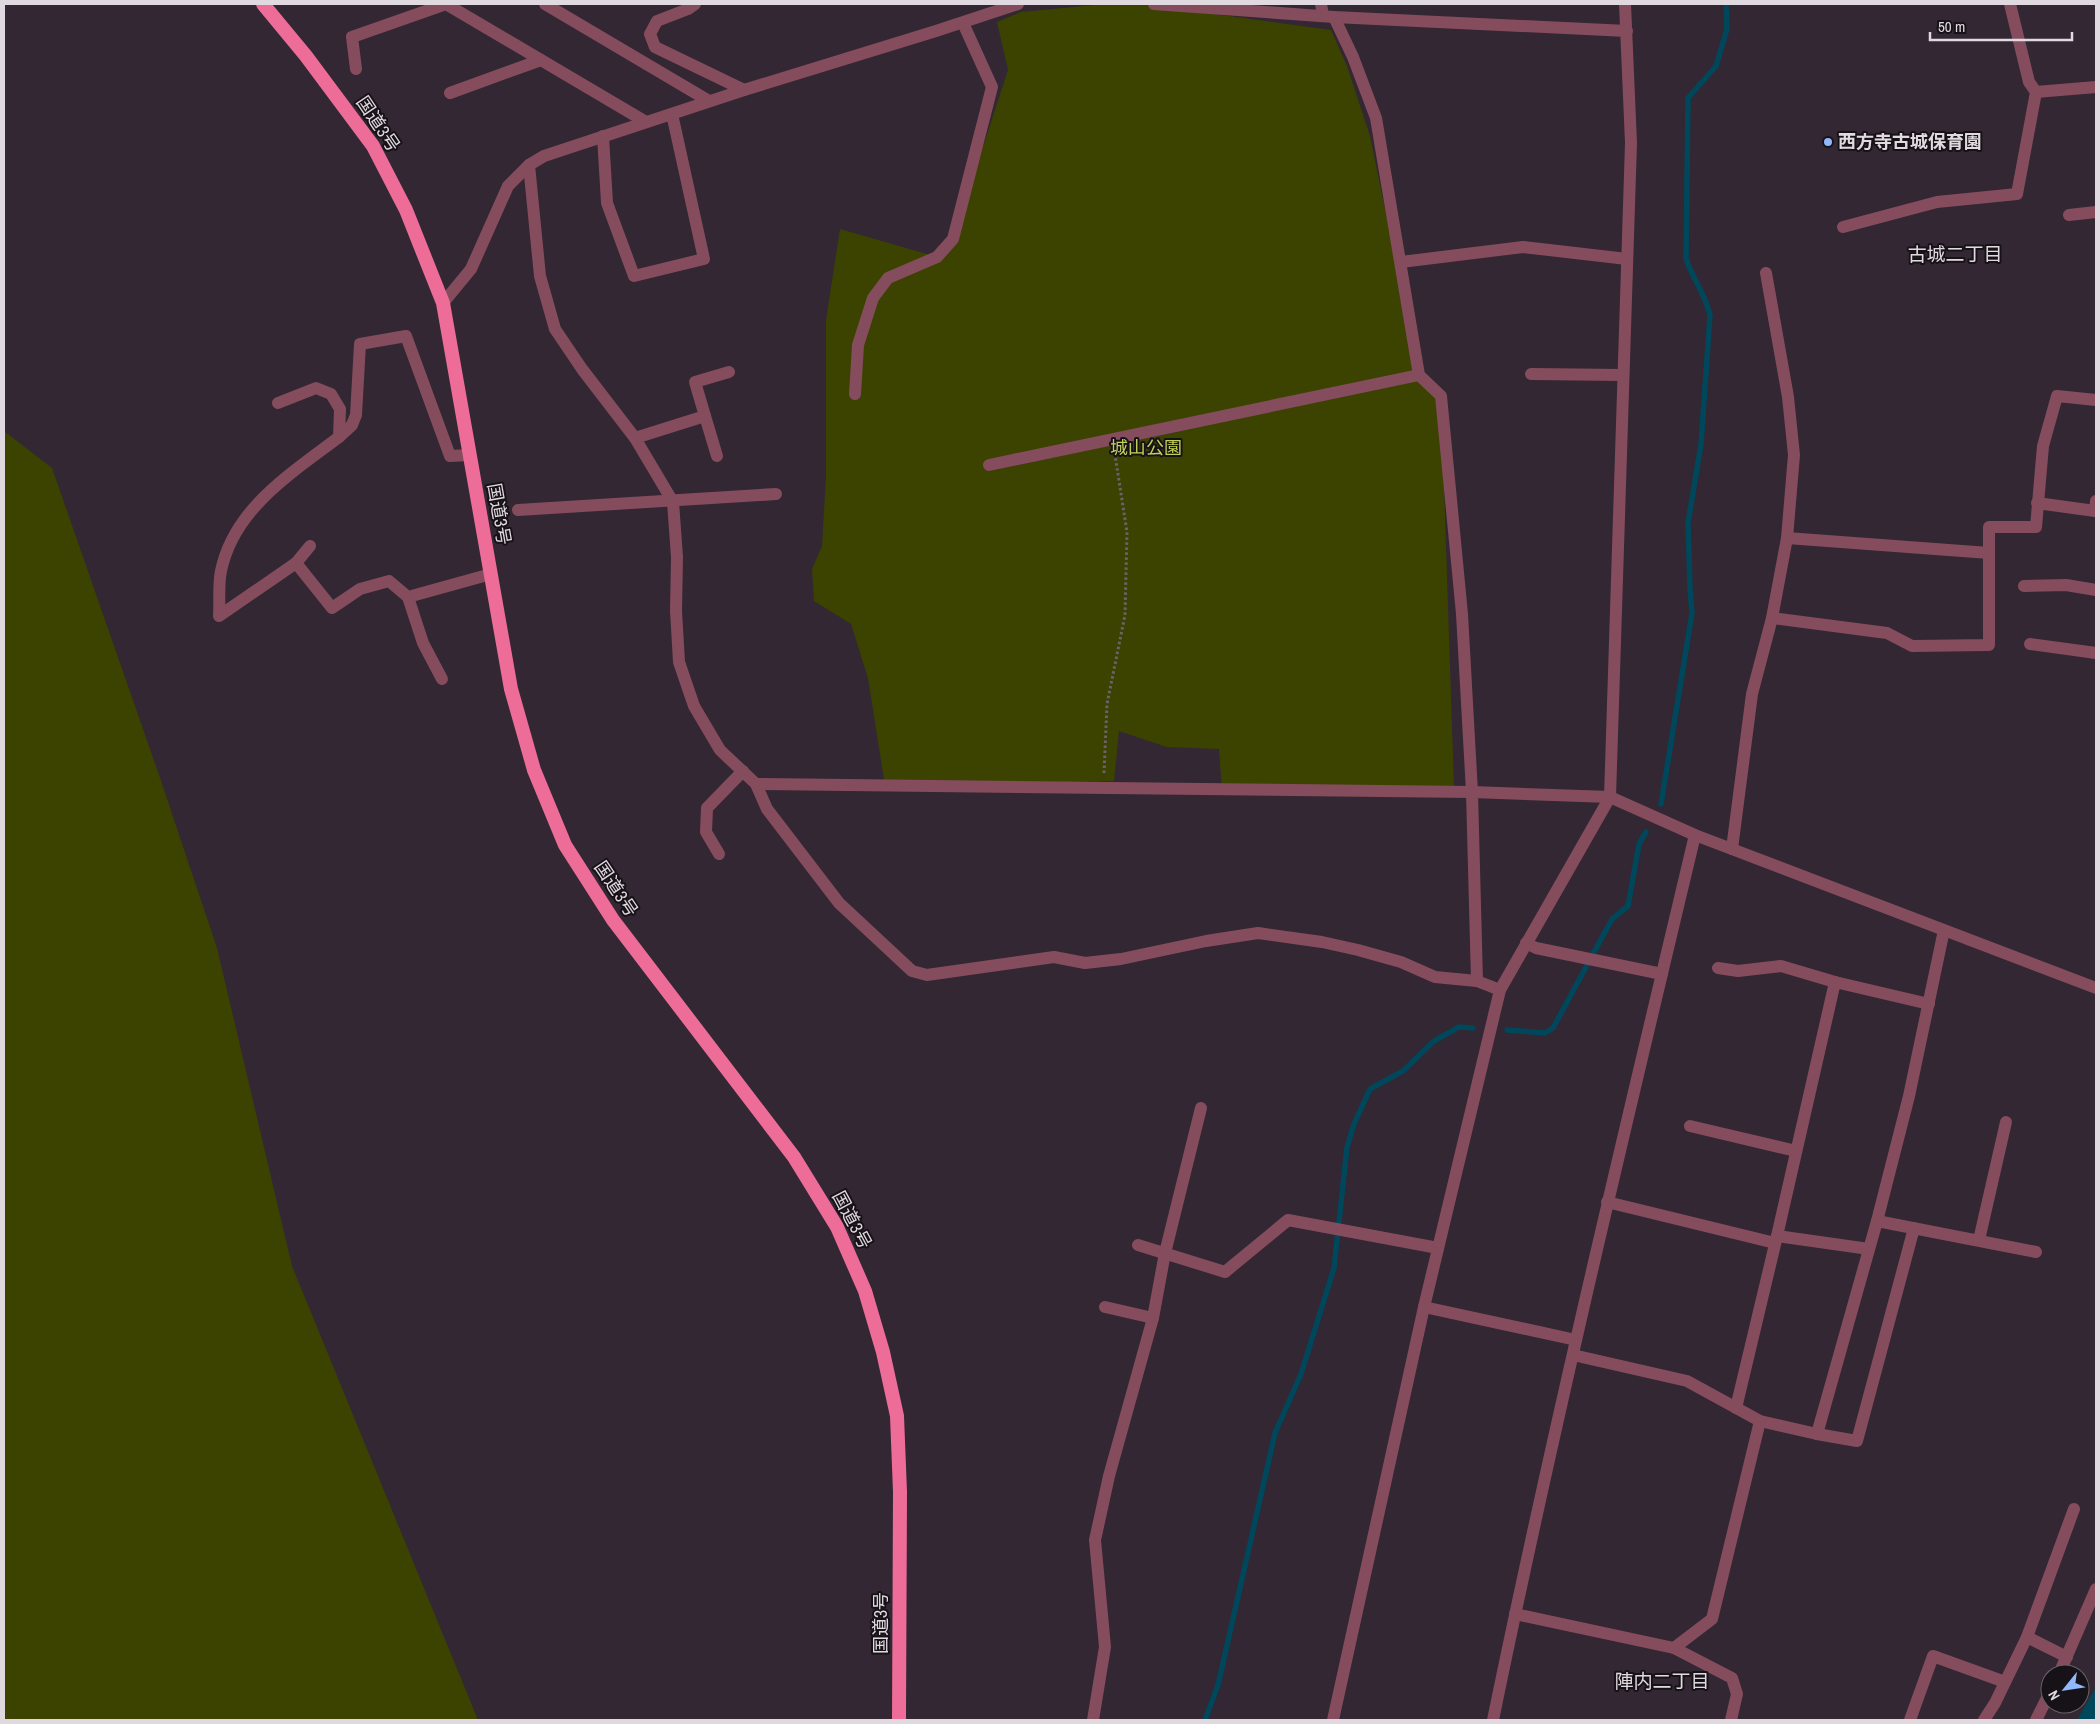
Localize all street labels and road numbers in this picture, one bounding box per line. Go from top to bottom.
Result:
street label: 国道3号 [351,91,406,157]
street label: 国道3号 [482,481,517,547]
street label: 国道3号 [589,856,644,922]
street label: 国道3号 [827,1186,878,1253]
street label: 国道3号 [868,1592,893,1654]

